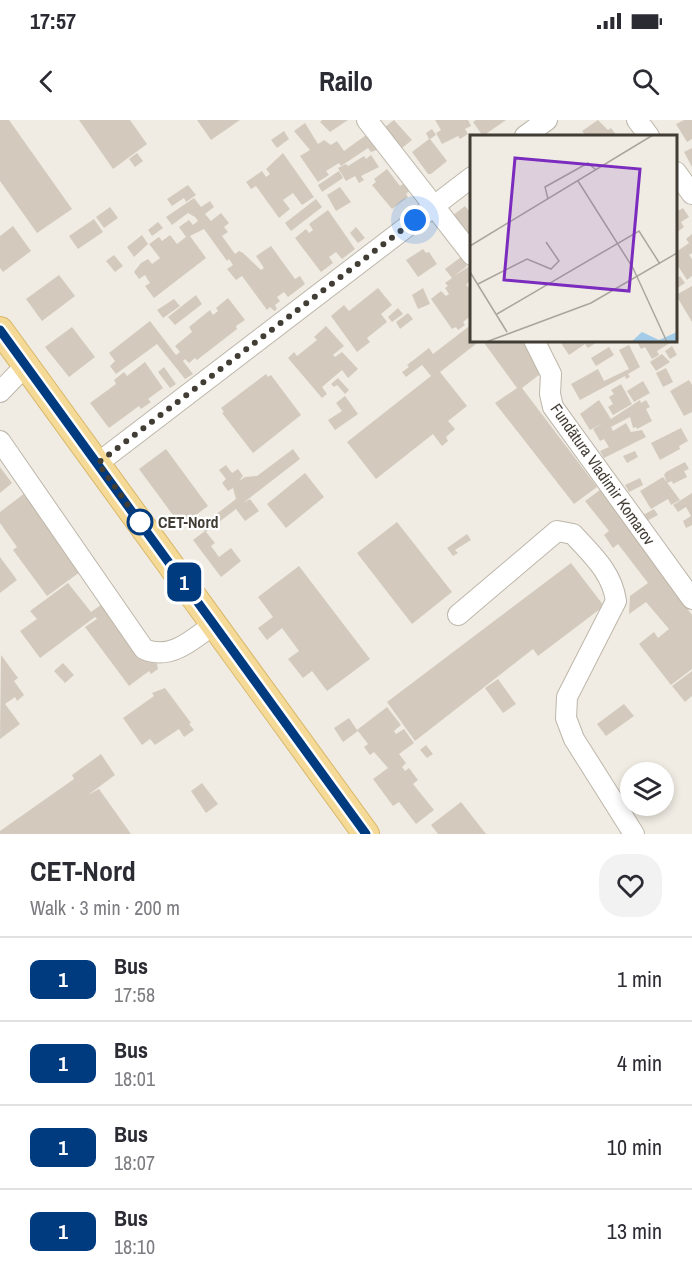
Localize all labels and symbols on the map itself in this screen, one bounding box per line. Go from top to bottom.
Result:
inset map [470,135,677,342]
your location [400,205,430,235]
street label: Fundătura Vladimir Komarov [546,399,661,550]
marker: CET-Nord [127,509,153,535]
place label: CET-Nord [158,511,219,533]
line badge: 1 [164,562,204,602]

